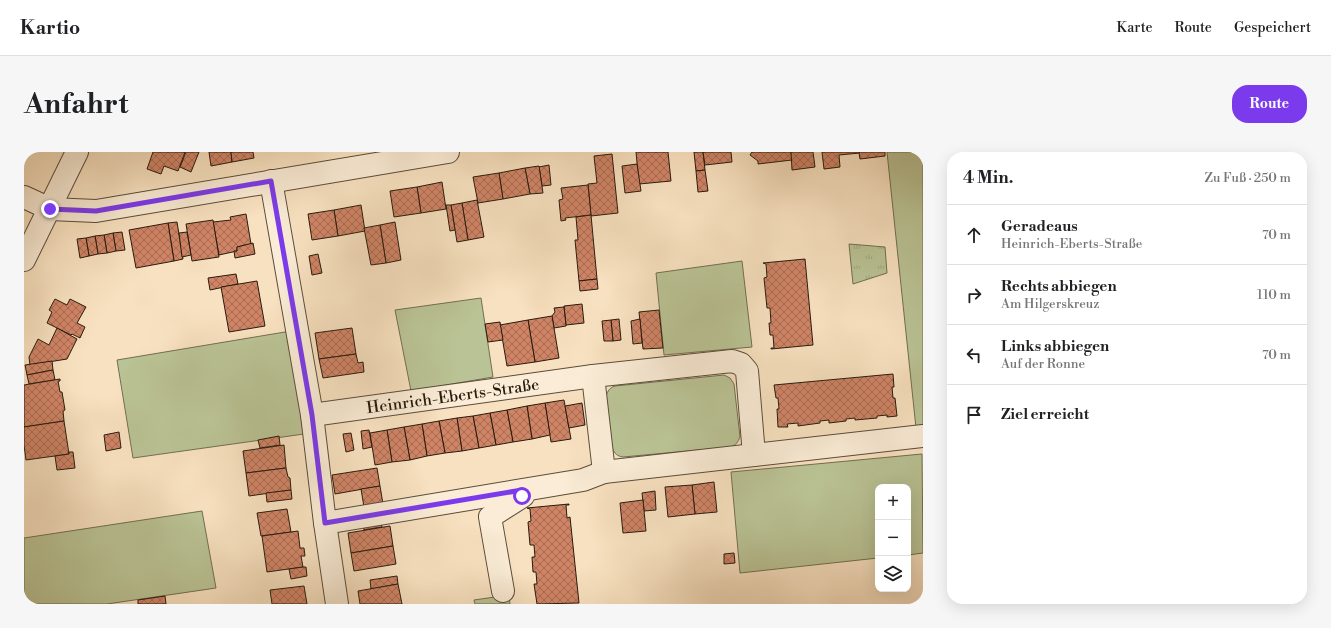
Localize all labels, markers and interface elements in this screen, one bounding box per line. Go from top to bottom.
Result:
text: Kartio [20,16,80,40]
text: Karte [1116,19,1153,37]
text: Route [1175,19,1212,37]
text: Gespeichert [1234,19,1311,37]
button: Route [1232,85,1307,123]
text: Anfahrt [24,87,128,122]
text: 4 Min. [963,167,1013,189]
text: Zu Fuß · 250 m [1205,170,1291,186]
route end [41,200,59,218]
text: Geradeaus [1001,217,1078,236]
icon: ahead [963,224,985,246]
text: 70 m [1262,227,1291,243]
text: Heinrich-Eberts-Straße [1001,236,1142,252]
text: Rechts abbiegen [1001,277,1117,296]
icon: right [963,284,985,306]
text: 110 m [1257,287,1291,303]
text: Am Hilgerskreuz [1001,296,1100,312]
text: Links abbiegen [1001,337,1109,356]
icon: left [963,344,985,366]
text: 70 m [1262,347,1291,363]
text: Auf der Ronne [1001,356,1085,372]
street label: Heinrich-Eberts-Straße [365,375,540,418]
icon: arrive [963,404,985,426]
text: Ziel erreicht [1001,405,1089,424]
map controls [875,484,911,592]
button: + [875,484,911,520]
route start [513,487,531,505]
button: − [875,520,911,556]
button: layers [875,556,911,592]

